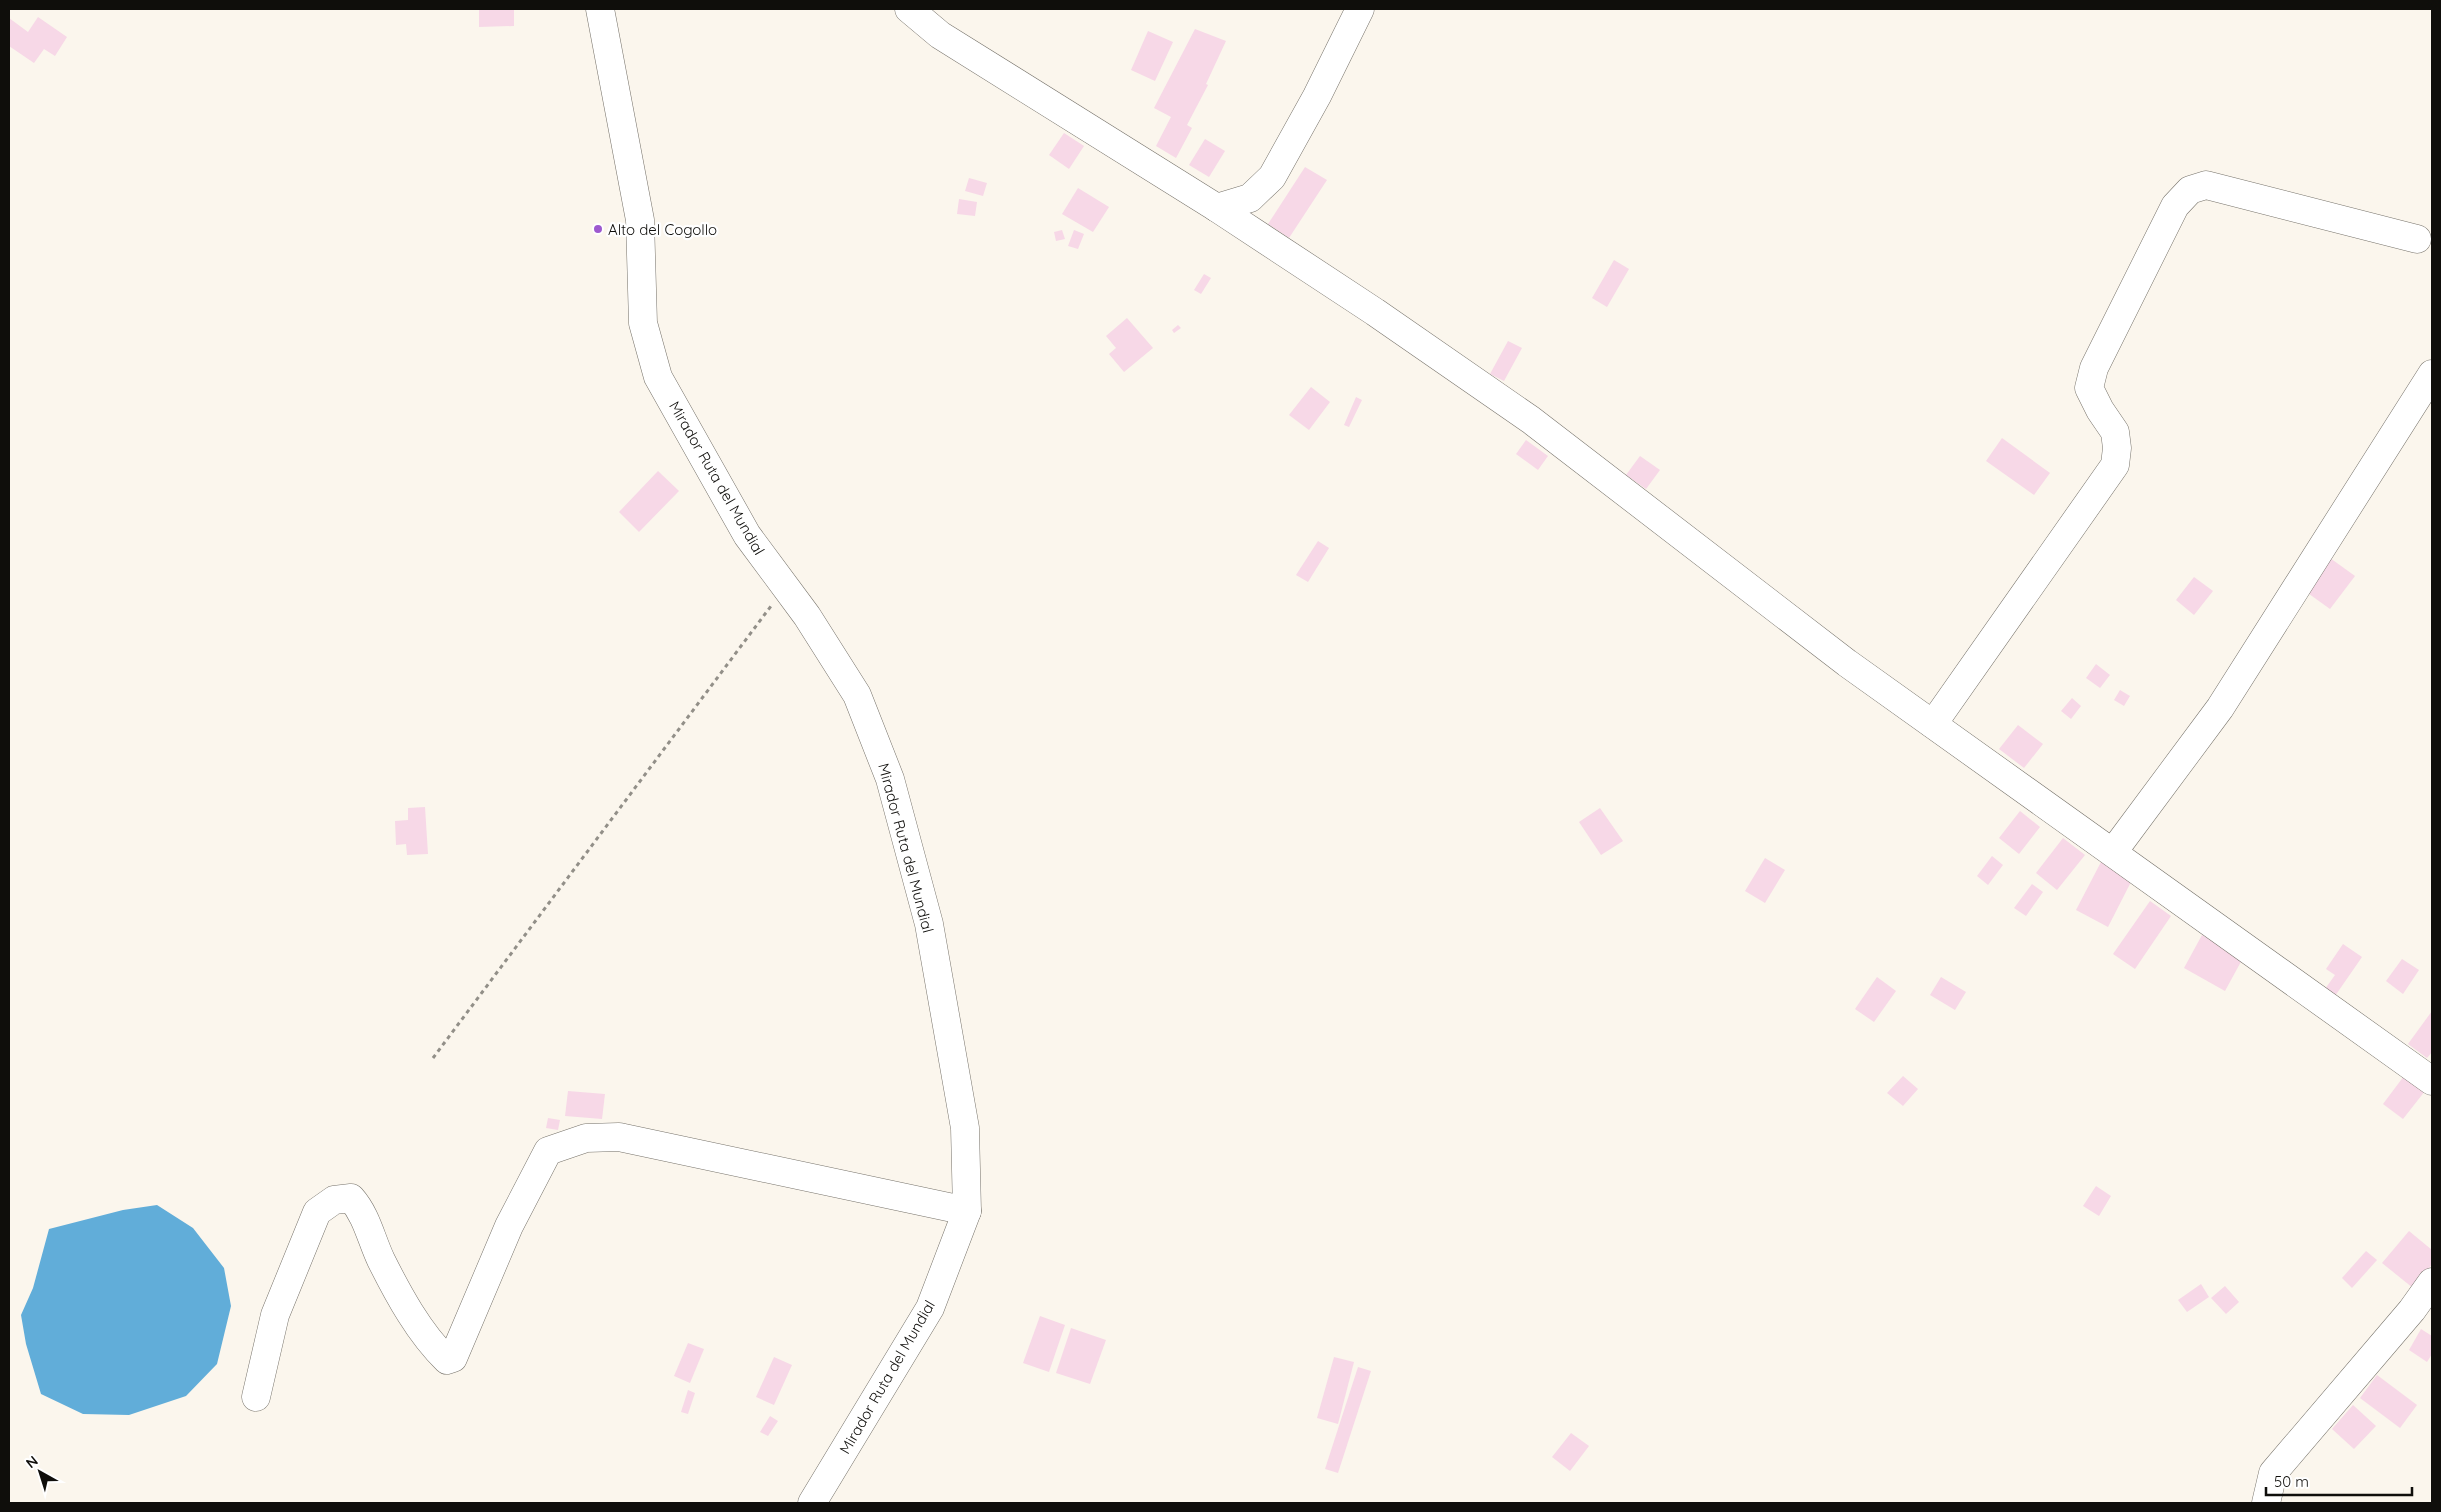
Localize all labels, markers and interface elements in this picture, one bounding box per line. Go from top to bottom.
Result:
place label: Alto del Cogollo [608,220,717,239]
marker: Alto del Cogollo [592,223,604,235]
street label: Mirador Ruta del Mundial [665,398,769,558]
street label: Mirador Ruta del Mundial [874,761,938,935]
street label: Mirador Ruta del Mundial [835,1297,939,1457]
north arrow [15,1447,65,1497]
text: N [22,1452,41,1472]
scale bar [2266,1464,2412,1496]
text: 50 m [2274,1472,2309,1491]

